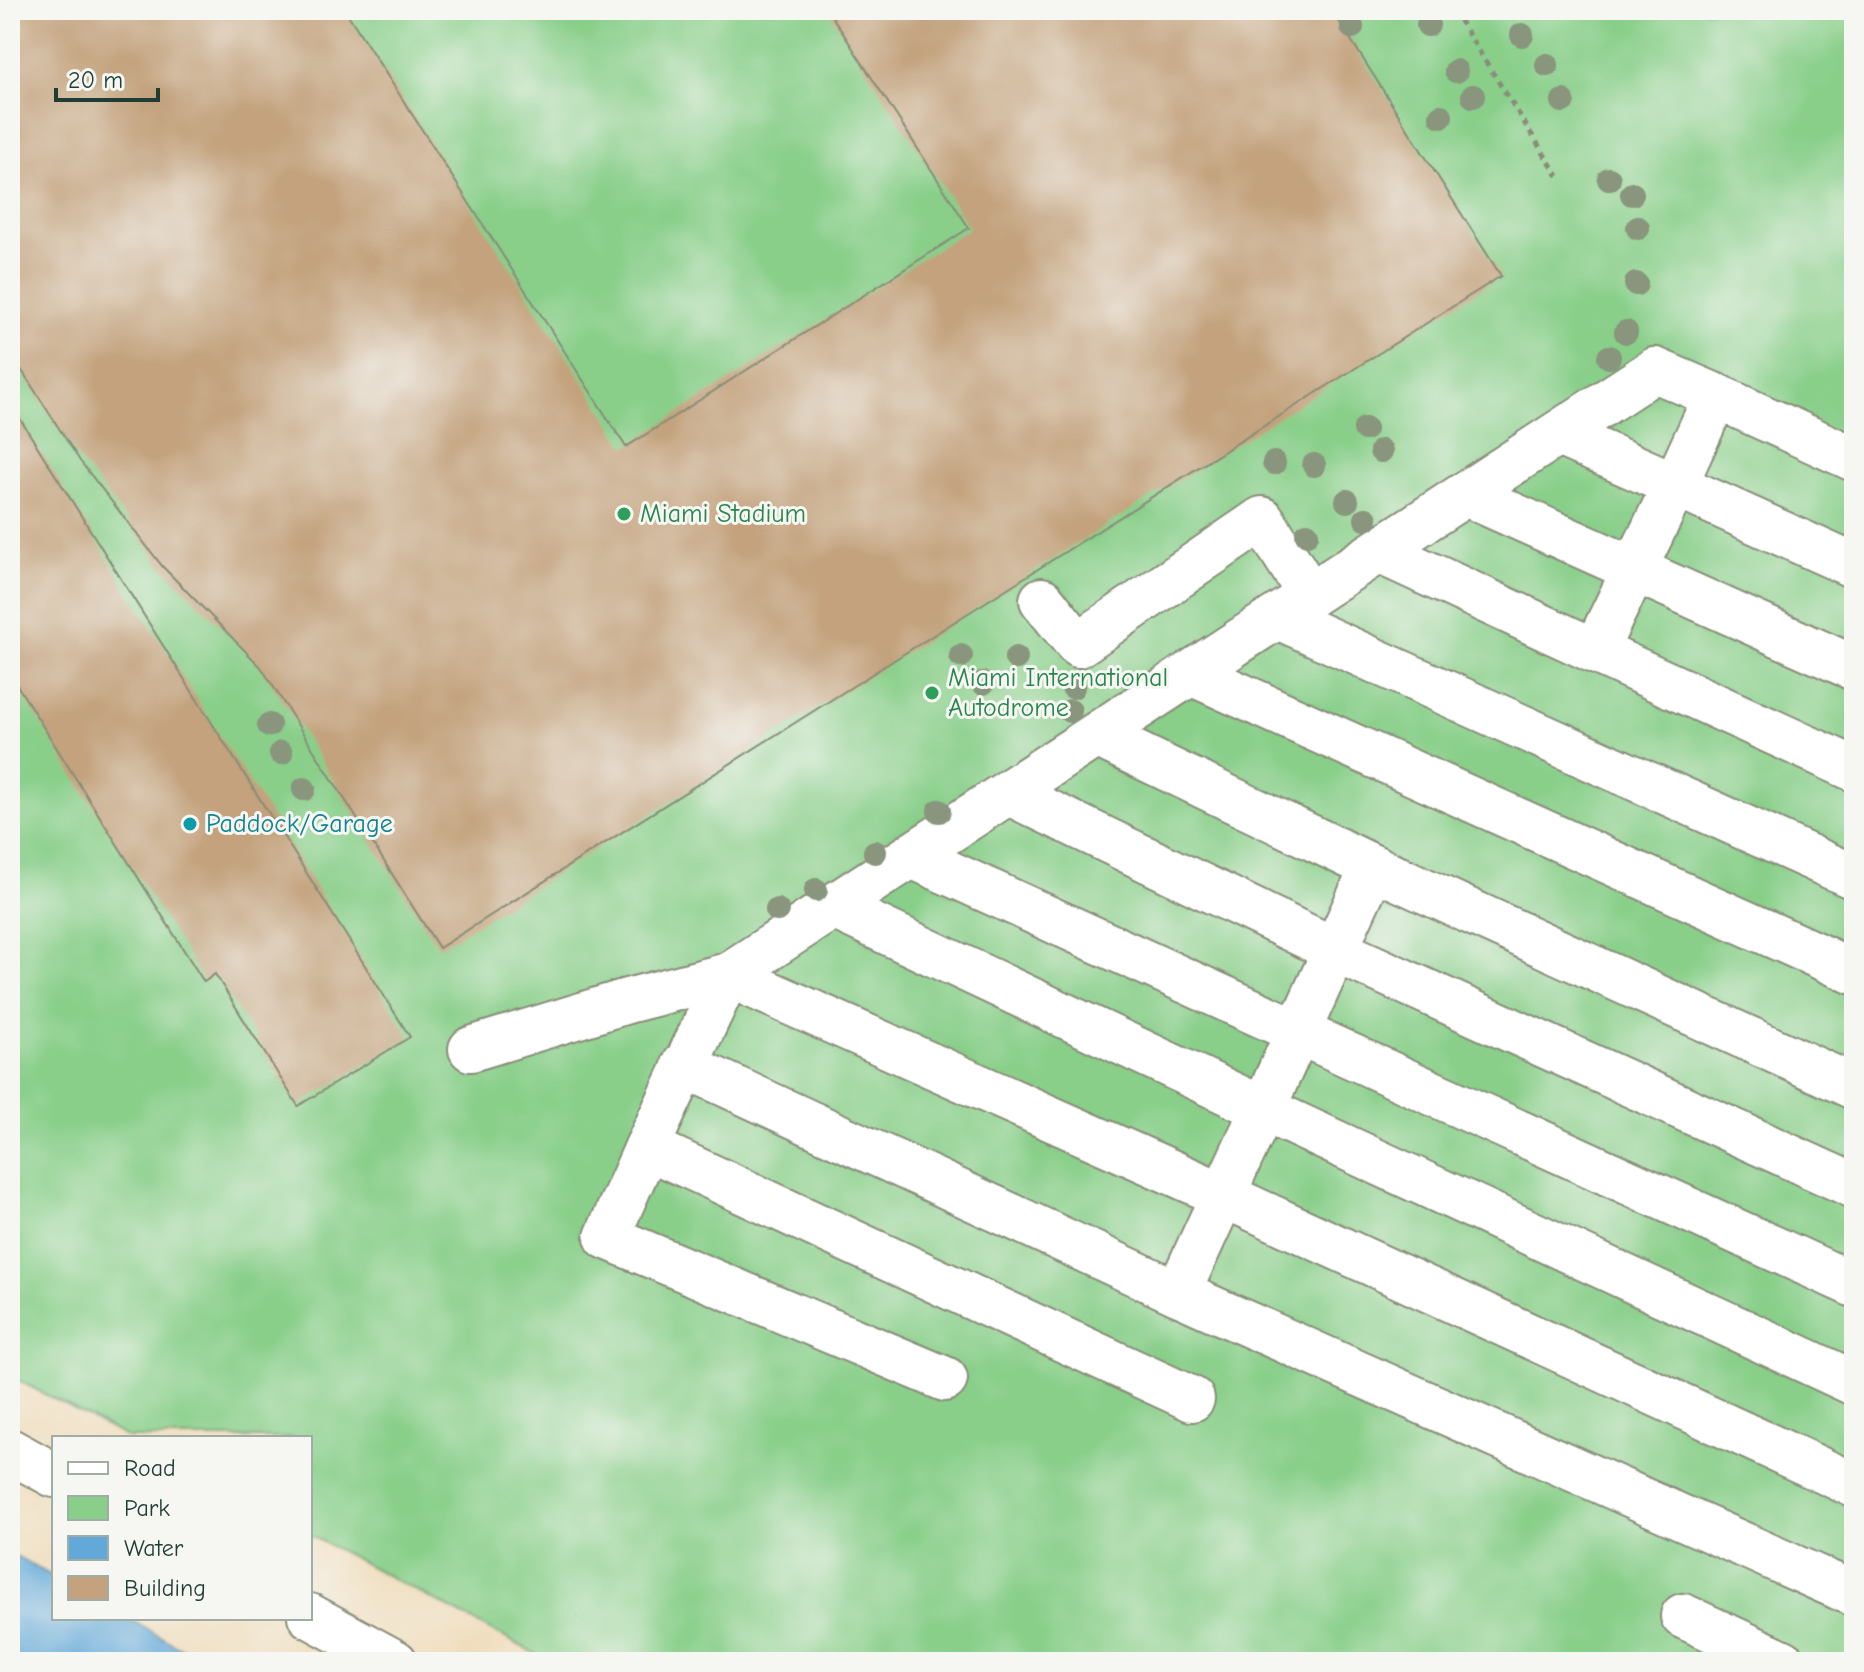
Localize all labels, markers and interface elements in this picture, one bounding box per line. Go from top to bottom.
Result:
scale bar [56,52,158,102]
text: 20 m [68,66,123,94]
place label: Miami Stadium [640,499,806,529]
marker: Miami Stadium [615,505,633,523]
place label: Miami International Autodrome [948,663,1168,723]
marker: Miami International Autodrome [923,684,941,702]
place label: Paddock/Garage [206,809,393,839]
marker: Paddock/Garage [181,815,199,833]
legend [52,1436,312,1620]
text: Road [124,1454,176,1482]
text: Park [124,1494,170,1522]
text: Water [124,1534,184,1562]
text: Building [124,1574,206,1602]

